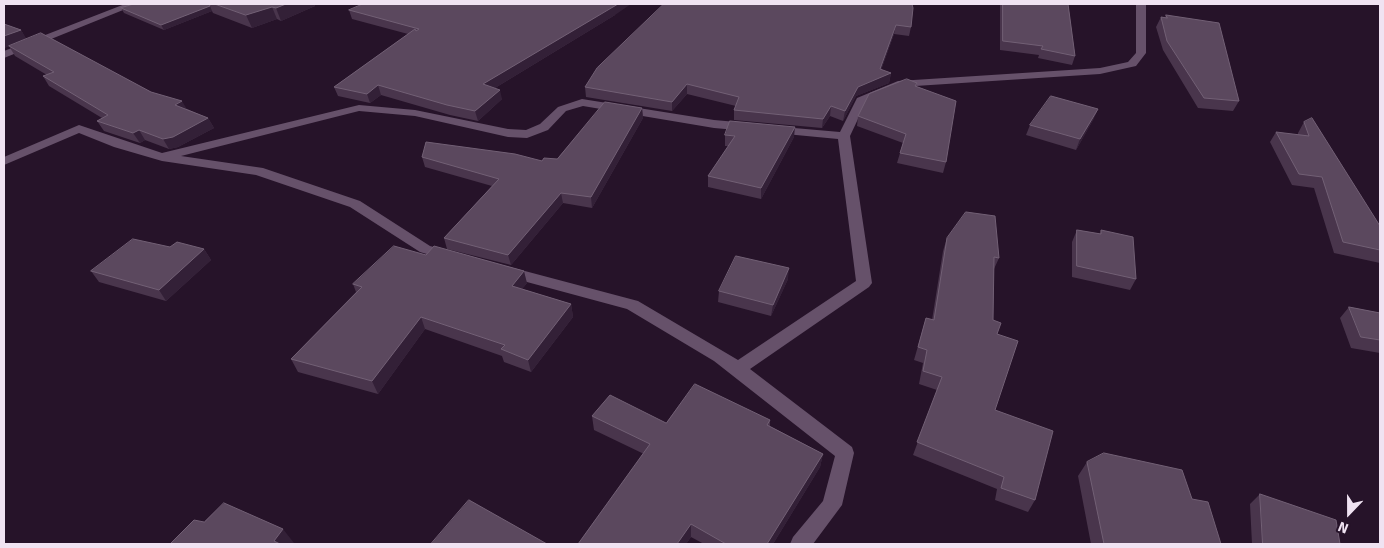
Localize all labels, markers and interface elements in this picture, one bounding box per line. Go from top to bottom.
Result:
north arrow [1324,488,1374,538]
text: N [1335,518,1351,537]

